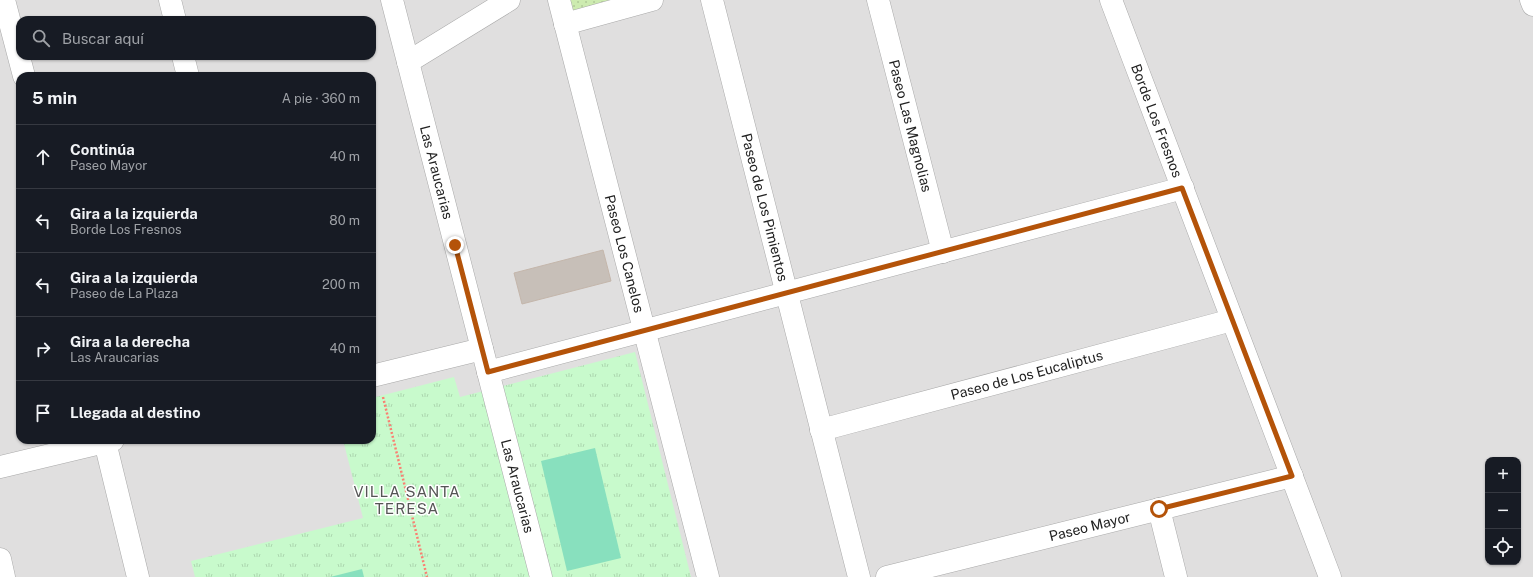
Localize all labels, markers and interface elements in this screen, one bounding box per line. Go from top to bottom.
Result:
search box [16,16,376,60]
icon: search [30,27,52,49]
text: Buscar aquí [62,30,144,47]
street label: Paseo Las Magnolias [886,58,935,194]
street label: Borde Los Fresnos [1128,62,1186,180]
text: 5 min [32,88,77,108]
text: A pie · 360 m [282,91,360,106]
street label: Las Araucarias [417,124,456,221]
street label: Paseo de Los Pimientos [738,132,791,283]
text: Continúa [70,141,135,158]
icon: ahead [32,146,54,168]
text: 40 m [329,149,360,164]
text: Paseo Mayor [70,158,147,173]
street label: Paseo Los Canelos [602,193,647,314]
text: Gira a la izquierda [70,205,198,222]
icon: left [32,210,54,232]
text: 80 m [329,213,360,228]
text: Borde Los Fresnos [70,222,182,237]
route end [446,236,464,254]
text: Gira a la izquierda [70,269,198,286]
icon: left [32,274,54,296]
text: 200 m [322,277,360,292]
text: Paseo de La Plaza [70,286,178,301]
text: Gira a la derecha [70,333,190,350]
icon: right [32,338,54,360]
text: 40 m [329,341,360,356]
street label: Paseo de Los Eucaliptus [949,347,1105,403]
text: Las Araucarias [70,350,159,365]
icon: arrive [32,402,54,424]
text: Llegada al destino [70,404,201,421]
street label: Las Araucarias [498,438,537,535]
map controls [1485,457,1521,565]
button: + [1485,457,1521,493]
district label: VILLA SANTA TERESA [353,483,461,517]
button: − [1485,493,1521,529]
route start [1150,500,1168,518]
street label: Paseo Mayor [1047,509,1132,544]
button: locate [1485,529,1521,565]

